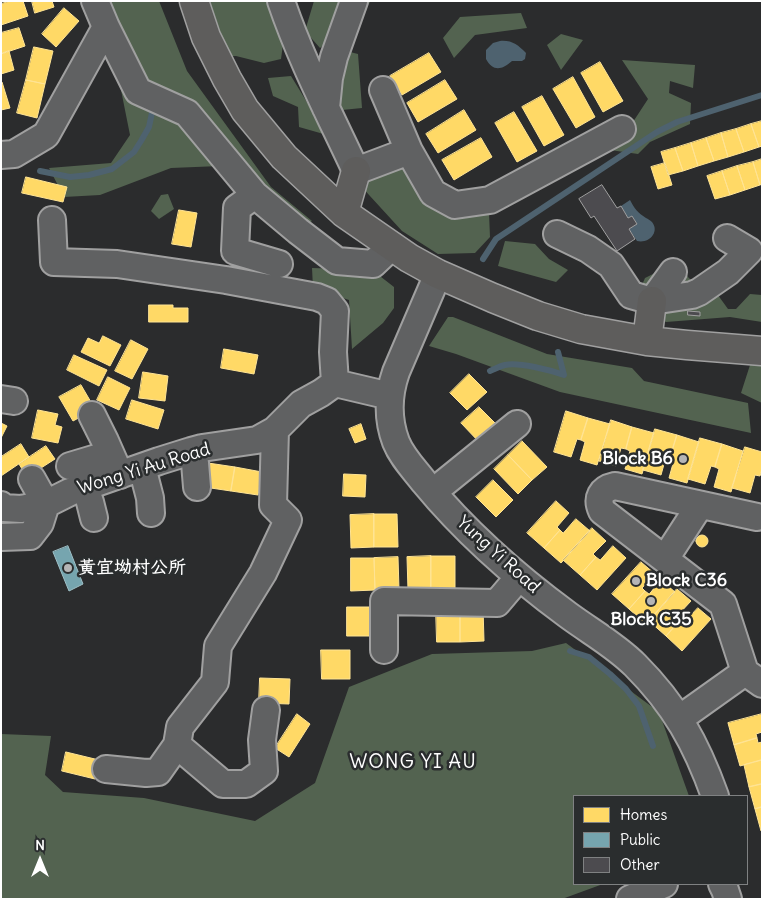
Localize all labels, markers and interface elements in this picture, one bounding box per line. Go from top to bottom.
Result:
street label: Wong Yi Au Road [75,439,213,499]
place label: Block B6 [602,448,673,470]
marker: Block B6 [677,453,689,465]
street label: Yung Yi Road [452,512,544,598]
place label: 黃宜坳村公所 [78,557,186,579]
marker: 黃宜坳村公所 [62,562,74,574]
place label: Block C36 [646,570,727,592]
marker: Block C36 [630,575,642,587]
marker: Block C35 [645,595,657,607]
place label: Block C35 [611,609,691,631]
district label: WONG YI AU [348,750,478,774]
legend [573,795,748,885]
text: Homes [620,805,667,824]
text: Public [620,830,660,849]
north arrow [15,835,65,885]
text: N [35,836,45,854]
text: Other [620,855,660,874]

